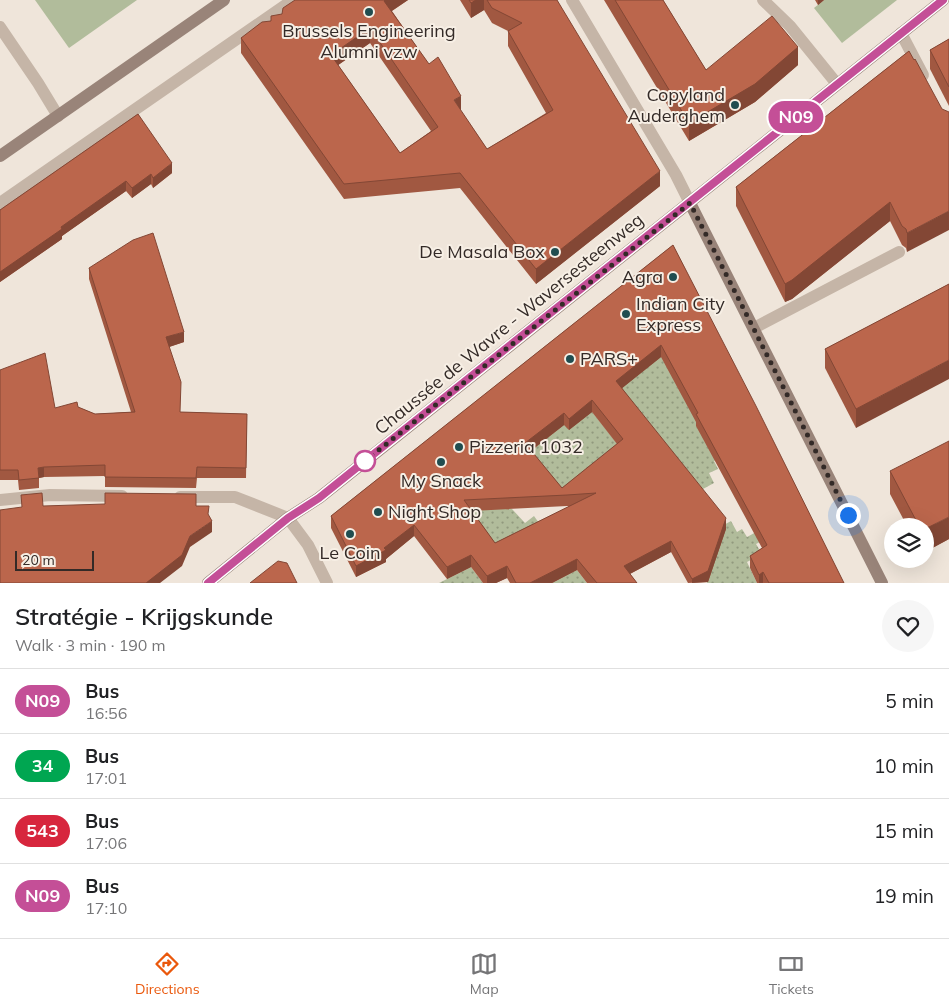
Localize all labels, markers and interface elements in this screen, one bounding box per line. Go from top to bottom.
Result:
marker: Brussels Engineering Alumni vzw [363,6,375,18]
place label: Brussels Engineering Alumni vzw [282,19,456,63]
place label: Copyland Auderghem [627,83,725,127]
marker: Copyland Auderghem [729,99,741,111]
line badge: N09 [767,101,825,133]
text: N09 [778,105,814,128]
street label: Chaussée de Wavre - Waversesteenweg [370,208,648,439]
place label: De Masala Box [419,240,545,263]
marker: De Masala Box [549,246,561,258]
place label: Agra [622,265,663,288]
marker: Agra [667,271,679,283]
place label: Indian City Express [636,292,725,336]
marker: Indian City Express [620,308,632,320]
place label: PARS+ [580,347,638,370]
marker: PARS+ [564,353,576,365]
place label: Pizzeria 1032 [469,435,583,458]
marker: Pizzeria 1032 [453,441,465,453]
unlabelled marker [354,450,376,472]
marker: My Snack [435,456,447,468]
place label: My Snack [401,469,482,492]
place label: Night Shop [388,500,481,523]
your location [836,503,861,528]
marker: Night Shop [372,506,384,518]
map controls [884,518,934,568]
button: layers [884,518,934,568]
marker: Le Coin [344,528,356,540]
place label: Le Coin [319,541,381,564]
scale bar [15,548,94,571]
text: 20 m [22,551,55,569]
button: heart [882,600,934,652]
text: Stratégie - Krijgskunde [15,601,273,631]
text: Walk · 3 min · 190 m [15,635,166,655]
text: Bus [85,679,119,703]
text: N09 [25,689,60,712]
text: 5 min [885,689,934,713]
text: 16:56 [85,703,127,723]
text: Bus [85,744,119,768]
text: 34 [32,754,53,777]
text: 10 min [874,754,934,778]
text: 17:01 [85,768,127,788]
text: Bus [85,809,119,833]
text: 543 [26,819,59,842]
text: 15 min [874,819,934,843]
text: 17:06 [85,833,127,853]
text: Bus [85,874,119,898]
text: N09 [25,884,60,907]
text: 19 min [874,884,934,908]
text: 17:10 [85,898,127,918]
tab: Directions [135,950,200,998]
tab: Map [470,950,499,998]
tab: Tickets [769,950,814,998]

